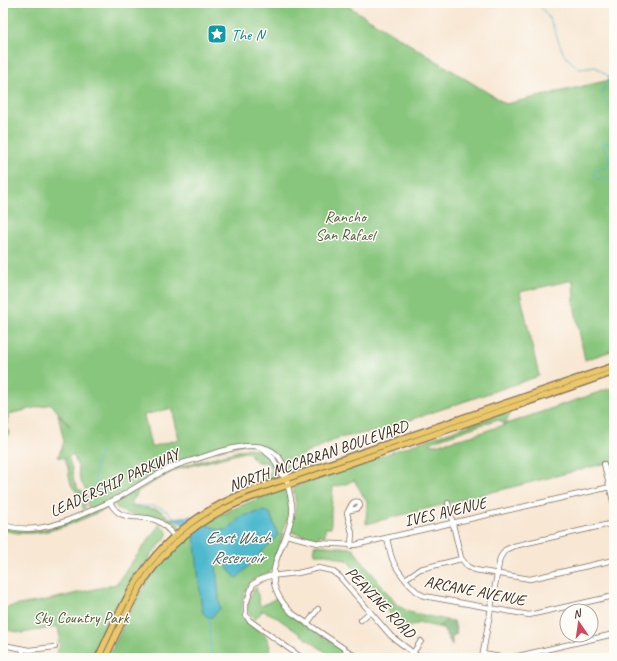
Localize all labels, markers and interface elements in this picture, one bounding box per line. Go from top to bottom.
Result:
place icon: The N [206,23,228,45]
place label: The N [231,25,267,45]
park label: Rancho San Rafael [315,207,378,245]
street label: NORTH MCCARRAN BOULEVARD [226,415,412,496]
street label: LEADERSHIP PARKWAY [47,443,185,522]
street label: IVES AVENUE [402,492,490,531]
water label: East Wash Reservoir [206,527,271,568]
street label: PEAVINE ROAD [341,563,421,644]
street label: ARCANE AVENUE [423,571,529,611]
north arrow [559,603,599,643]
text: N [572,605,584,621]
park label: Sky Country Park [33,608,130,628]

